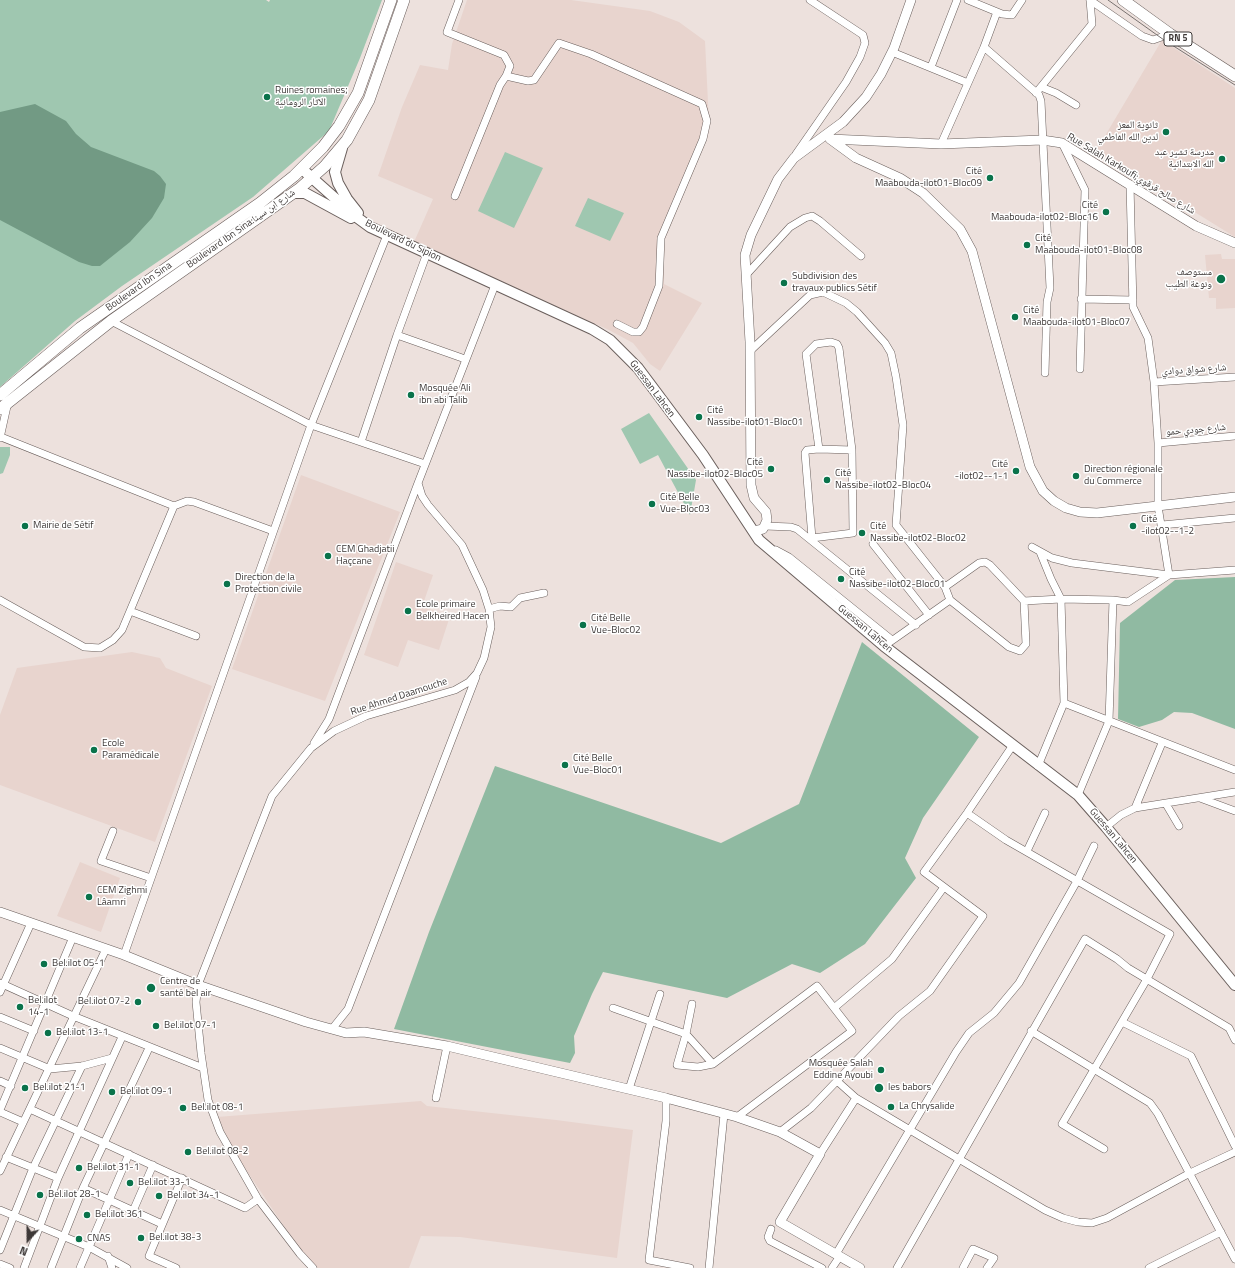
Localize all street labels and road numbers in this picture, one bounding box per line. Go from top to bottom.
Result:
road number: RN 5 [1164,32,1192,46]
street label: Rue Salah Karkoufi;شارع صالح قرقوي [1065,131,1197,217]
street label: Boulevard Ibn Sina:شارع ابن سينا [184,187,298,271]
street label: Boulevard du Sipion [363,217,443,265]
street label: Boulevard Ibn Sina [104,260,174,314]
street label: Guessan Lahcen [627,358,677,420]
street label: شارع شواق دوادي [1161,362,1227,378]
street label: شارع جودي حمو [1166,421,1226,439]
street label: Guessan Lahcen [835,602,895,656]
street label: Rue Ahmed Daamouche [349,676,449,718]
street label: Guessan Lahcen [1086,806,1140,866]

